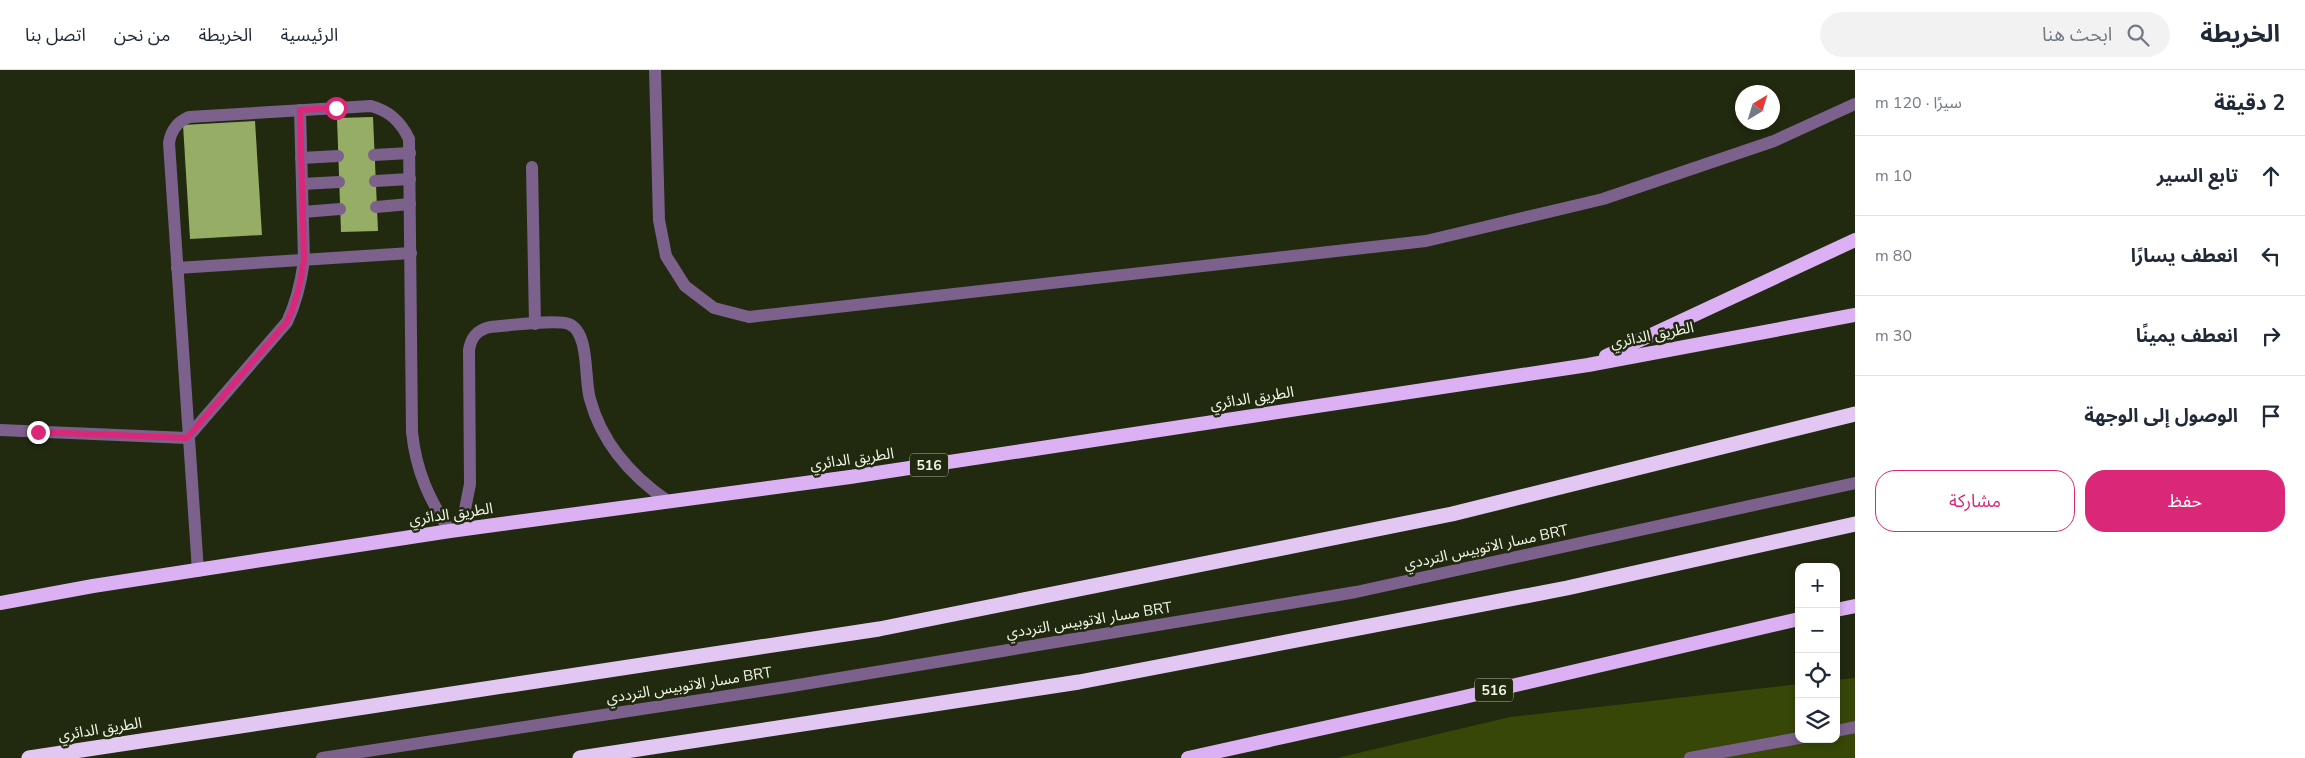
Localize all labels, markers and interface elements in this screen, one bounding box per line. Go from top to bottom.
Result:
search box [1820,12,2170,57]
text: الخريطة [2200,18,2280,50]
icon: search [2124,21,2152,49]
text: ابحث هنا [2042,22,2112,48]
text: اتصل بنا [25,23,86,47]
text: من نحن [114,23,170,47]
text: الخريطة [198,23,252,47]
text: الرئيسية [280,23,338,47]
north arrow [1735,85,1780,130]
text: 2 دقيقة [2214,89,2285,117]
text: سيرًا · 120 m [1875,92,1962,114]
route start [325,97,348,120]
icon: ahead [2257,162,2285,190]
text: تابع السير [2157,163,2238,189]
text: 10 m [1875,165,1912,187]
icon: left [2257,242,2285,270]
text: انعطف يسارًا [2131,243,2238,269]
text: 80 m [1875,245,1912,267]
street label: الطريق الدائري [1609,317,1696,354]
icon: right [2257,322,2285,350]
text: انعطف يمينًا [2136,323,2238,349]
text: 30 m [1875,325,1912,347]
street label: الطريق الدائري [1209,382,1296,416]
icon: arrive [2257,402,2285,430]
text: الوصول إلى الوجهة [2084,403,2238,429]
route end [27,421,50,444]
street label: الطريق الدائري [809,443,895,476]
road number: 516 [910,454,948,476]
button: مشاركة [1875,470,2075,532]
button: حفظ [2085,470,2285,532]
street label: الطريق الدائري [408,498,494,531]
street label: مسار الاتوبيس الترددي BRT [1402,520,1570,576]
map controls [1795,563,1840,743]
button: + [1795,563,1840,608]
street label: مسار الاتوبيس الترددي BRT [1005,597,1174,644]
button: − [1795,608,1840,653]
button: locate [1795,653,1840,698]
street label: مسار الاتوبيس الترددي BRT [605,662,774,709]
road number: 516 [1475,678,1513,702]
button: layers [1795,698,1840,743]
street label: الطريق الدائري [57,713,144,747]

